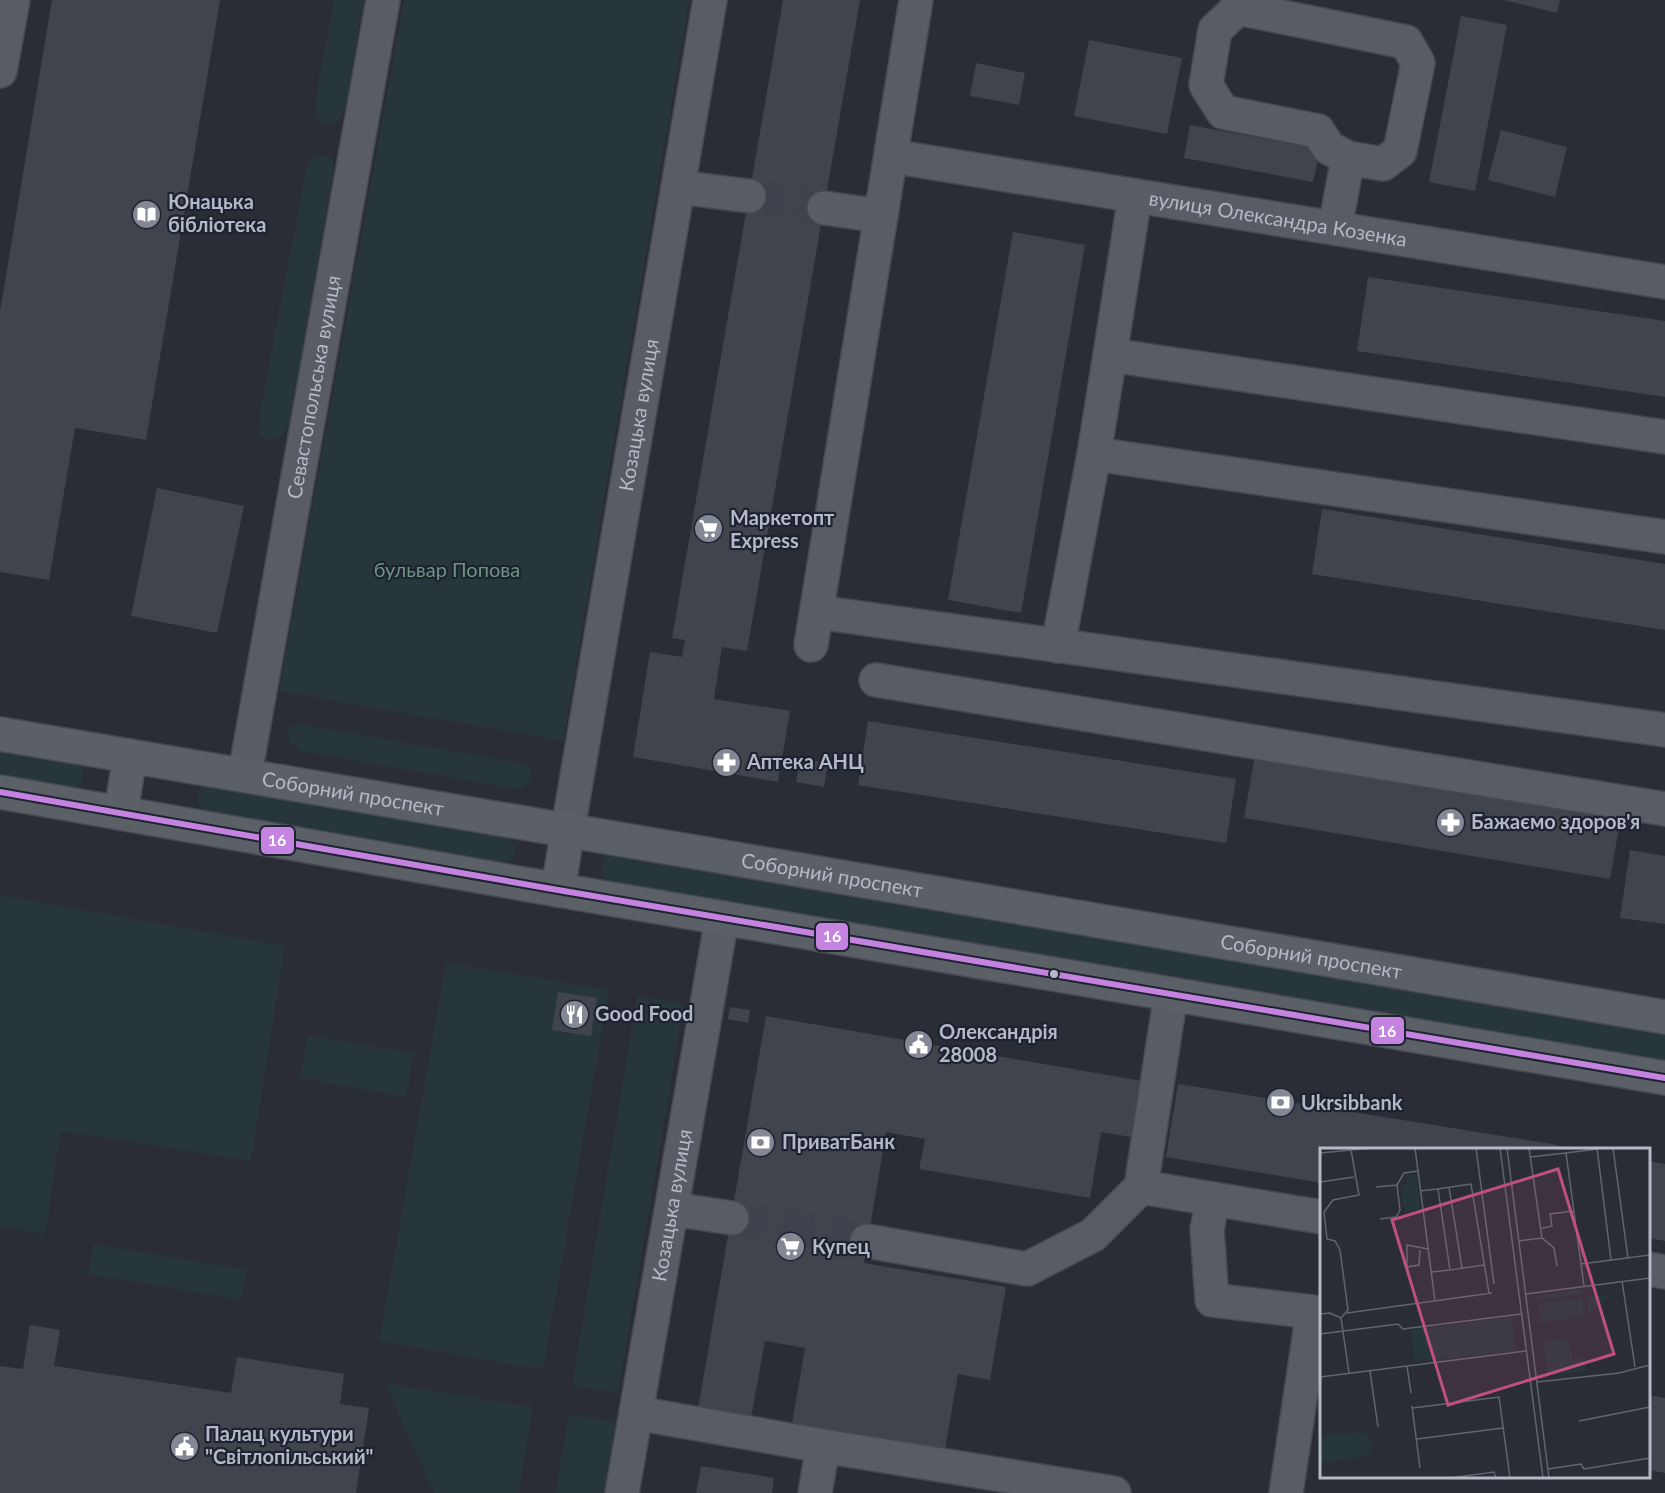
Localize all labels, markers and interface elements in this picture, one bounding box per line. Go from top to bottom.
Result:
street label: вулиця Олександра Козенка [1147,185,1409,251]
place label: Юнацька бібліотека [168,189,266,236]
library icon: Юнацька бібліотека [131,198,163,230]
street label: Севастопольська вулиця [281,273,345,501]
street label: Козацька вулиця [613,337,663,493]
place label: Маркетопт Express [730,505,835,552]
supermarket icon: Маркетопт Express [693,513,725,545]
park label: бульвар Попова [374,557,520,581]
pharmacy icon: Аптека АНЦ [710,746,742,778]
place label: Аптека АНЦ [746,749,864,773]
street label: Соборний проспект [260,766,446,820]
pharmacy icon: Бажаємо здоров'я [1434,806,1466,838]
place label: Бажаємо здоров'я [1471,809,1640,833]
line badge: 16 [260,826,295,855]
text: 16 [268,830,286,849]
street label: Соборний проспект [740,847,925,902]
line badge: 16 [815,922,849,951]
text: 16 [823,926,841,945]
street label: Соборний проспект [1219,929,1404,983]
unlabelled marker [1048,968,1060,980]
restaurant icon: Good Food [558,998,590,1030]
place label: Good Food [595,1001,693,1025]
line badge: 16 [1370,1016,1405,1045]
place label: Олександрія 28008 [939,1019,1058,1066]
text: 16 [1378,1021,1396,1040]
public building icon: Олександрія 28008 [902,1028,934,1060]
bank icon: Ukrsibbank [1264,1087,1296,1119]
place label: Ukrsibbank [1301,1090,1403,1114]
bank icon: ПриватБанк [745,1126,777,1158]
street label: Козацька вулиця [646,1127,696,1283]
place label: ПриватБанк [782,1129,895,1153]
inset map [1320,1148,1650,1478]
supermarket icon: Купец [775,1231,807,1263]
place label: Купец [812,1234,870,1258]
place label: Палац культури "Світлопільський" [205,1421,374,1468]
public building icon: Палац культури "Світлопільський" [168,1430,200,1462]

